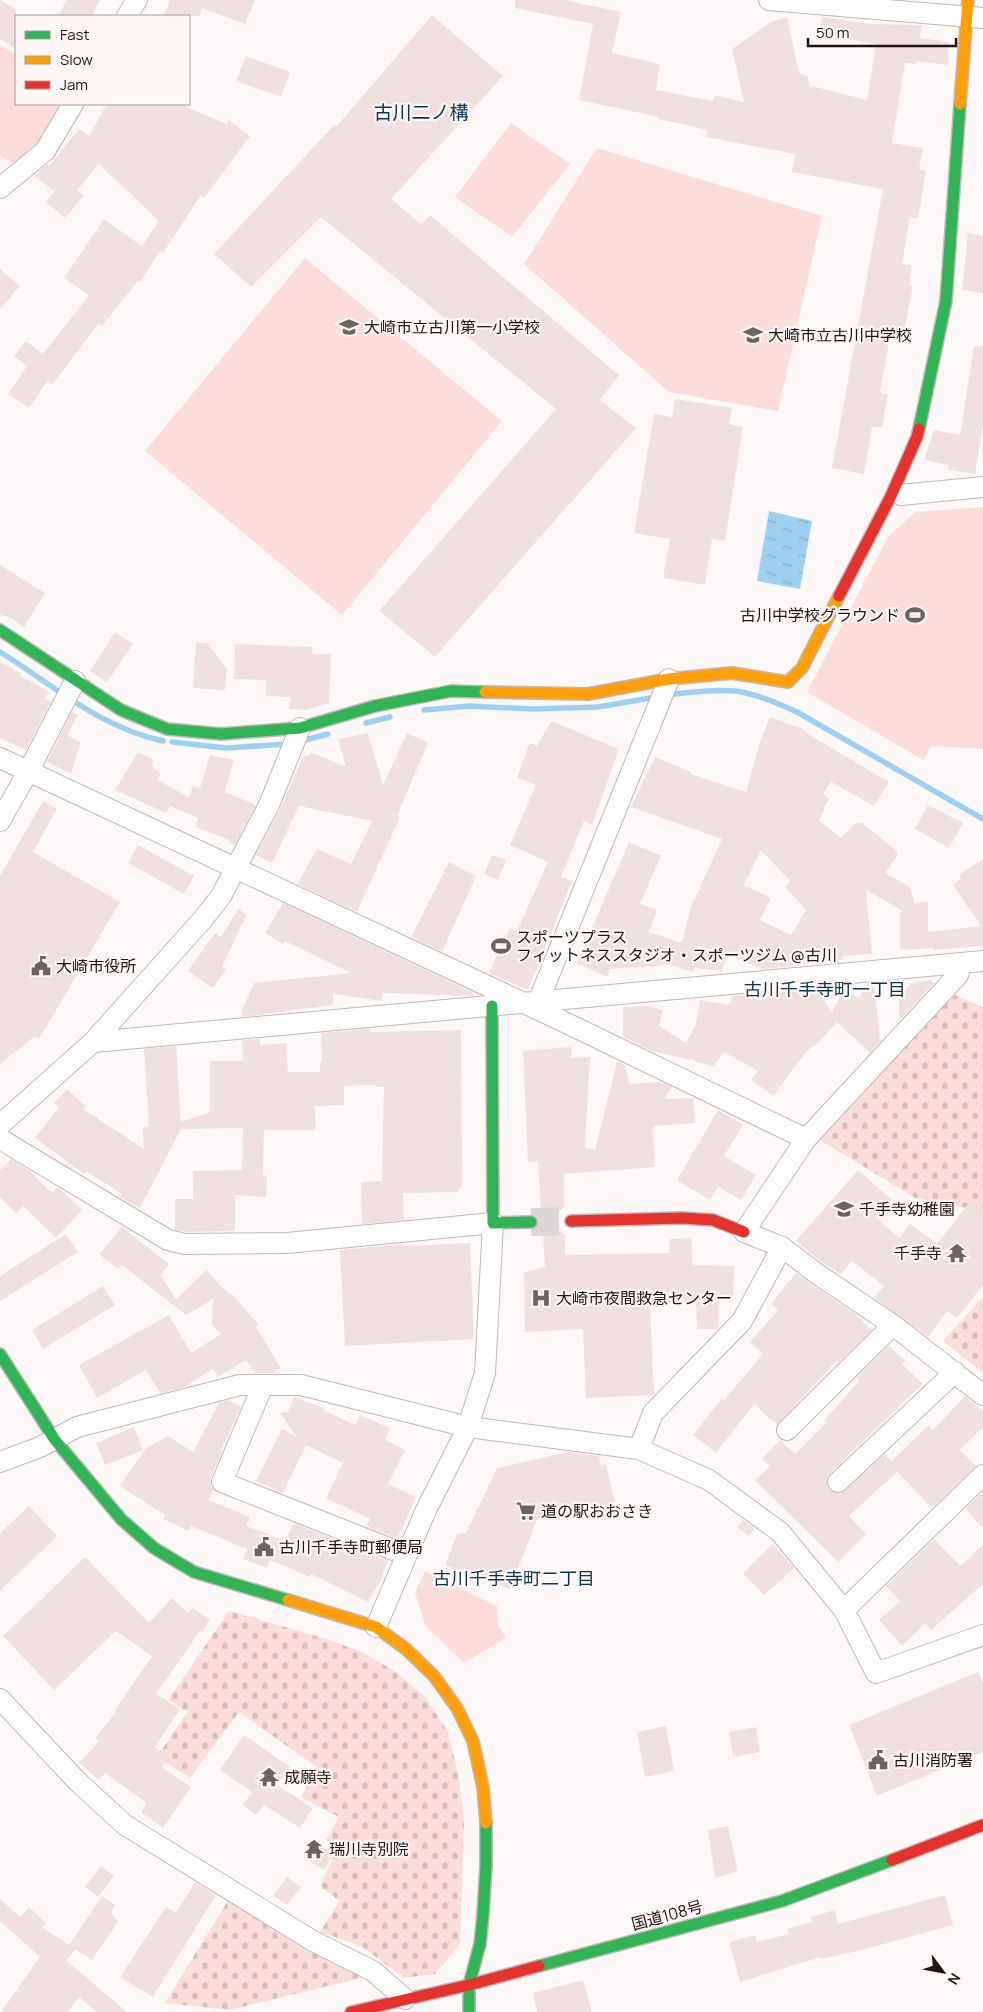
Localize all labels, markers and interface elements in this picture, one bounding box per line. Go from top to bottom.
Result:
legend [15,15,190,105]
scale bar [808,15,956,47]
text: 50 m [816,22,850,43]
text: Fast [60,24,89,45]
text: Slow [60,49,93,70]
text: Jam [60,74,88,95]
district label: 古川二ノ構 [373,99,469,125]
school or university icon: 大崎市立古川第一小学校 [338,316,360,338]
place label: 大崎市立古川第一小学校 [364,316,540,338]
school or university icon: 大崎市立古川中学校 [742,324,764,346]
place label: 大崎市立古川中学校 [768,324,912,346]
place label: 古川中学校グラウンド [740,604,900,626]
sports icon: 古川中学校グラウンド [904,604,926,626]
place label: スポーツプラス フィットネススタジオ・スポーツジム @古川 [516,926,837,966]
sports icon: スポーツプラス フィットネススタジオ・スポーツジム @古川 [490,935,512,957]
public building icon: 大崎市役所 [30,955,52,977]
place label: 大崎市役所 [56,955,136,977]
district label: 古川千手寺町一丁目 [744,977,906,1001]
school or university icon: 千手寺幼稚園 [833,1198,855,1220]
place label: 千手寺幼稚園 [859,1198,955,1220]
place label: 千手寺 [894,1242,942,1264]
temple icon: 千手寺 [946,1242,968,1264]
hospital icon: 大崎市夜間救急センター [530,1287,552,1309]
place label: 大崎市夜間救急センター [556,1287,732,1309]
supermarket icon: 道の駅おおさき [515,1500,537,1522]
place label: 道の駅おおさき [541,1500,653,1522]
public building icon: 古川千手寺町郵便局 [253,1536,275,1558]
place label: 古川千手寺町郵便局 [279,1536,423,1558]
district label: 古川千手寺町二丁目 [433,1566,595,1590]
public building icon: 古川消防署 [867,1749,889,1771]
place label: 古川消防署 [893,1749,973,1771]
temple icon: 成願寺 [258,1766,280,1788]
place label: 成願寺 [284,1766,332,1788]
temple icon: 瑞川寺別院 [303,1838,325,1860]
place label: 瑞川寺別院 [329,1838,409,1860]
street label: 国道108号 [629,1895,705,1935]
north arrow [918,1947,968,1997]
text: N [944,1970,965,1988]

